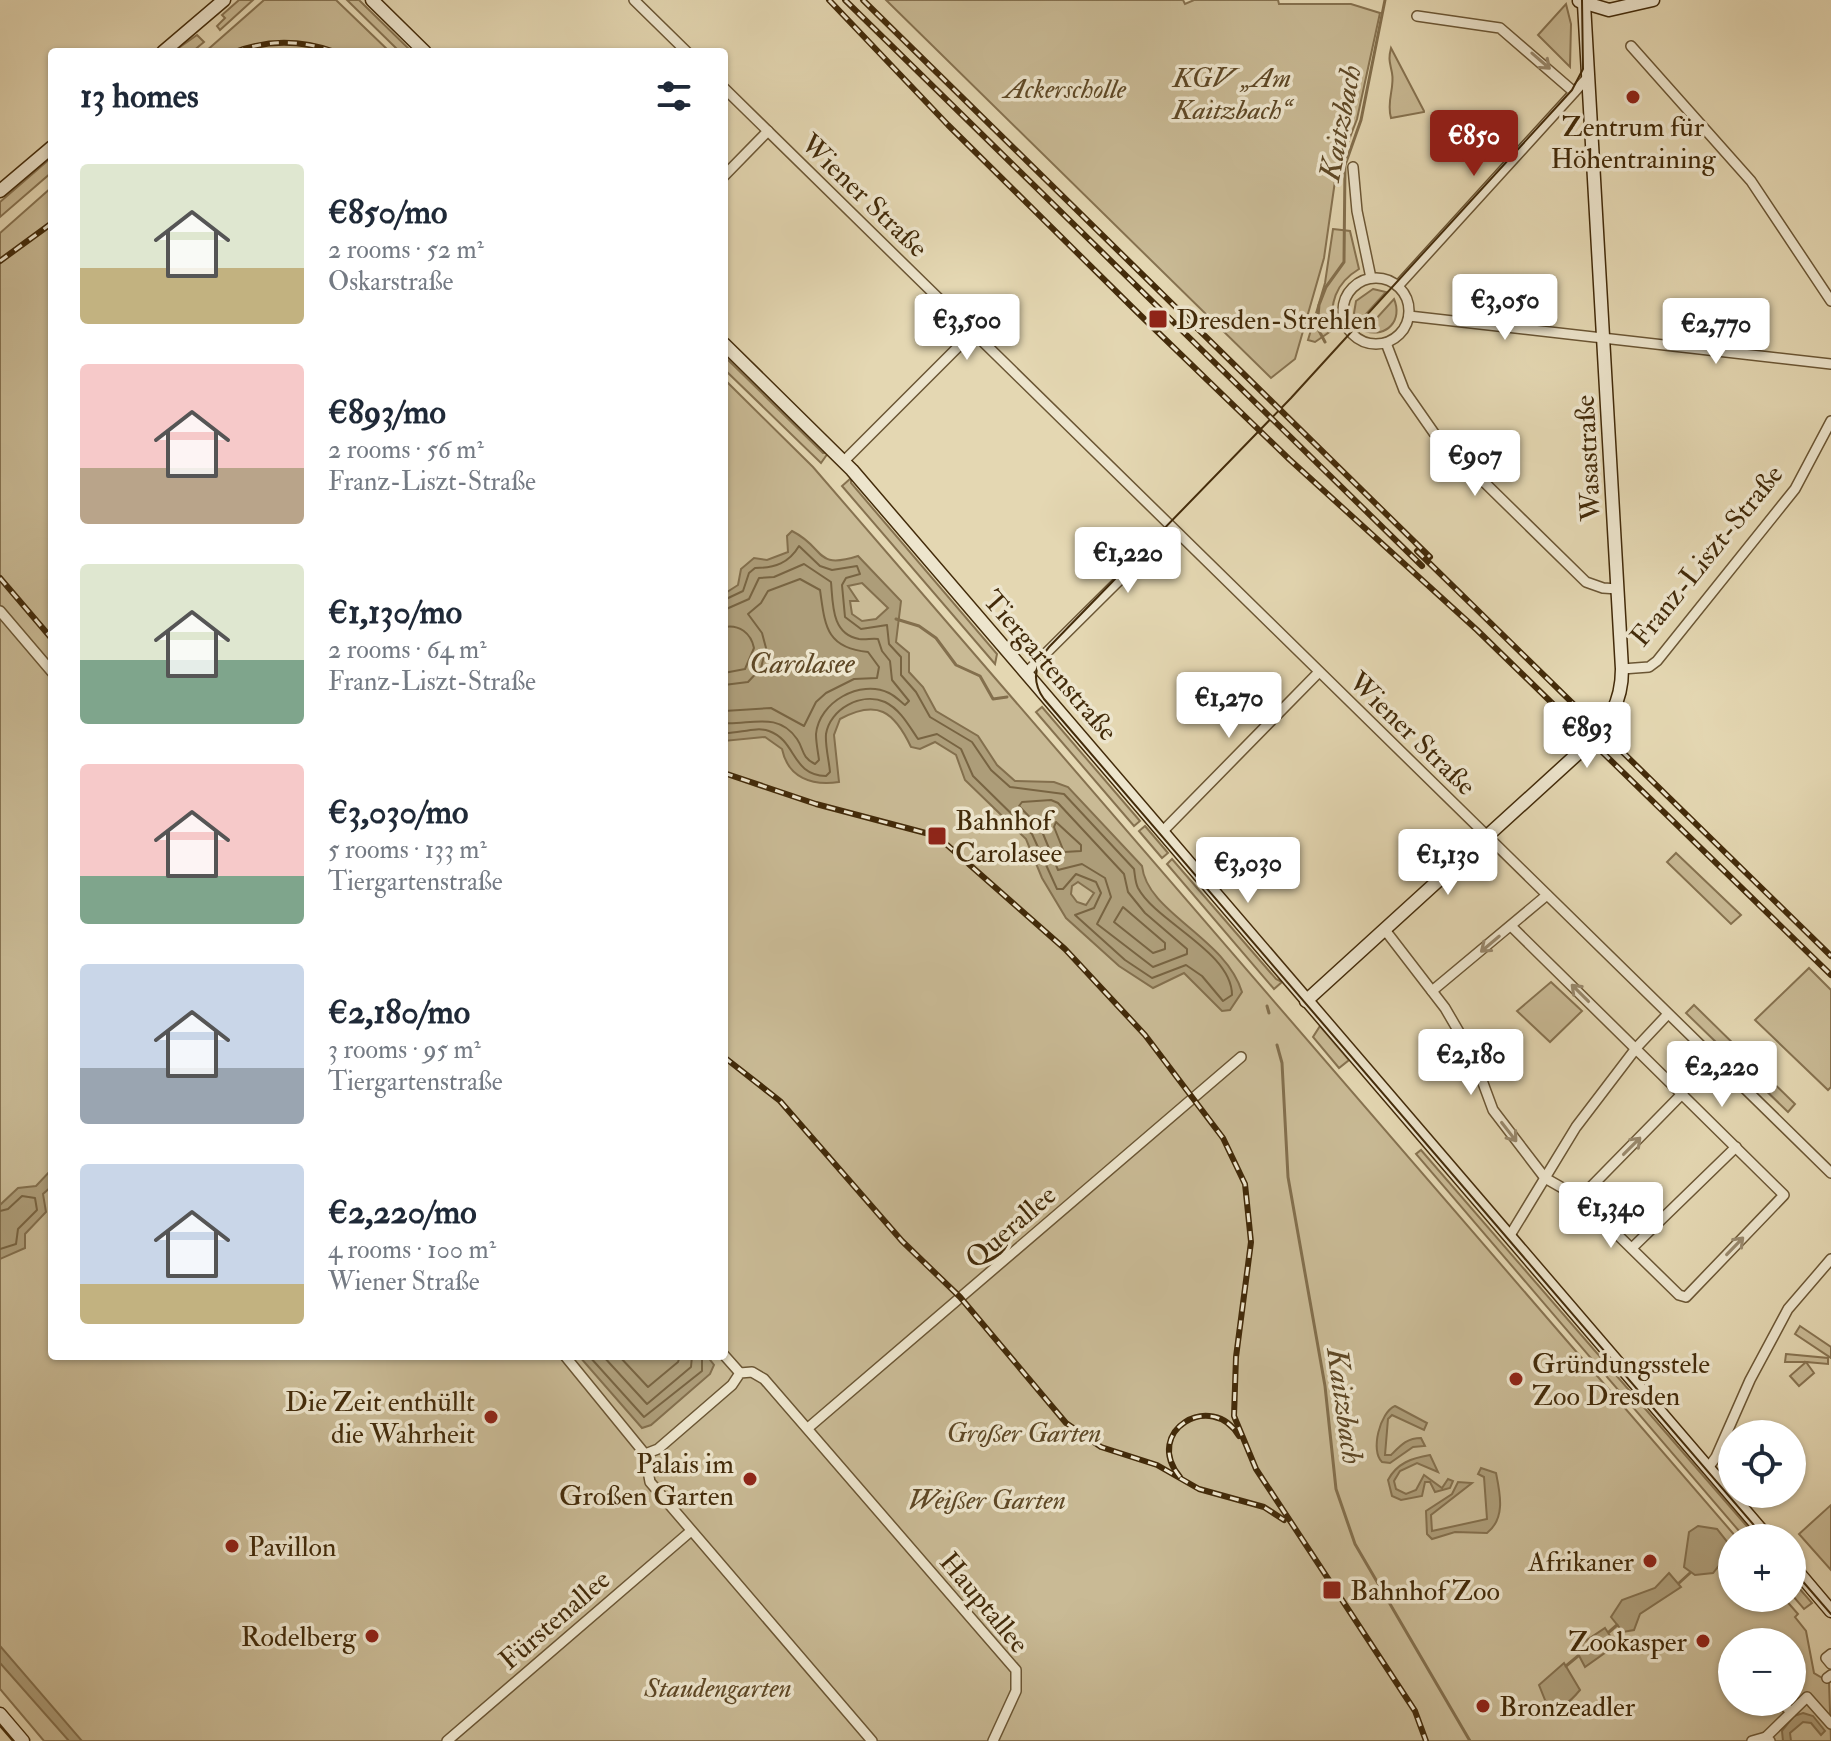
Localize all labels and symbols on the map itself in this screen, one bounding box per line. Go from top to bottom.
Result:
one-way arrow [1531,52,1551,70]
park label: KGV „Am Kaitzbach“ [1170,61,1295,128]
water label: Kaitzbach [1311,62,1370,186]
park label: Ackerscholle [1001,72,1127,107]
marker: Zentrum für Höhentraining [1624,88,1642,106]
pin: €850 [1427,110,1521,178]
place label: Zentrum für Höhentraining [1550,110,1717,177]
street label: Wiener Straße [792,126,935,266]
pin: €3,050 [1440,274,1570,342]
pin: €3,500 [902,294,1032,362]
pin: €2,770 [1651,298,1781,366]
place label: Dresden-Strehlen [1176,303,1377,338]
marker: Dresden-Strehlen [1147,308,1169,330]
street label: Wasastraße [1568,394,1609,523]
pin: €907 [1428,430,1522,498]
street label: Franz-Liszt-Straße [1623,458,1791,654]
pin: €1,220 [1063,527,1193,595]
street label: Tiergartenstraße [975,583,1125,749]
water label: Carolasee [749,645,856,682]
street label: Wiener Straße [1340,664,1483,804]
pin: €1,270 [1164,672,1294,740]
pin: €893 [1540,702,1634,770]
place label: Bahnhof Carolasee [955,804,1063,871]
marker: Bahnhof Carolasee [926,825,948,847]
pin: €1,130 [1383,829,1513,897]
pin: €3,030 [1183,837,1313,905]
one-way arrow [1480,935,1501,953]
one-way arrow [1570,984,1590,1003]
pin: €2,180 [1406,1029,1536,1097]
pin: €2,220 [1657,1041,1787,1109]
one-way arrow [1500,1121,1517,1142]
one-way arrow [1622,1137,1641,1156]
street label: Querallee [958,1178,1064,1276]
pin: €1,340 [1546,1182,1676,1250]
one-way arrow [1725,1236,1744,1256]
water label: Kaitzbach [1318,1343,1371,1467]
place label: Gründungsstele Zoo Dresden [1532,1347,1710,1414]
marker: Gründungsstele Zoo Dresden [1507,1370,1525,1388]
place label: Die Zeit enthüllt die Wahrheit [285,1385,475,1452]
marker: Die Zeit enthüllt die Wahrheit [482,1408,500,1426]
park label: Großer Garten [946,1416,1102,1451]
place label: Palais im Großen Garten [559,1447,734,1514]
marker: Palais im Großen Garten [741,1470,759,1488]
park label: Weißer Garten [908,1483,1066,1518]
place label: Pavillon [248,1530,336,1565]
marker: Pavillon [223,1537,241,1555]
street label: Hauptallee [931,1545,1036,1661]
place label: Afrikaner [1527,1545,1635,1580]
marker: Afrikaner [1641,1552,1659,1570]
street label: Fürstenallee [492,1562,618,1678]
place label: Bahnhof Zoo [1350,1574,1500,1609]
marker: Bahnhof Zoo [1321,1579,1343,1601]
place label: Rodelberg [241,1620,357,1655]
place label: Zookasper [1569,1625,1688,1660]
marker: Rodelberg [363,1627,381,1645]
marker: Zookasper [1694,1632,1712,1650]
park label: Staudengarten [643,1671,792,1706]
place label: Bronzeadler [1499,1690,1636,1725]
marker: Bronzeadler [1474,1697,1492,1715]

